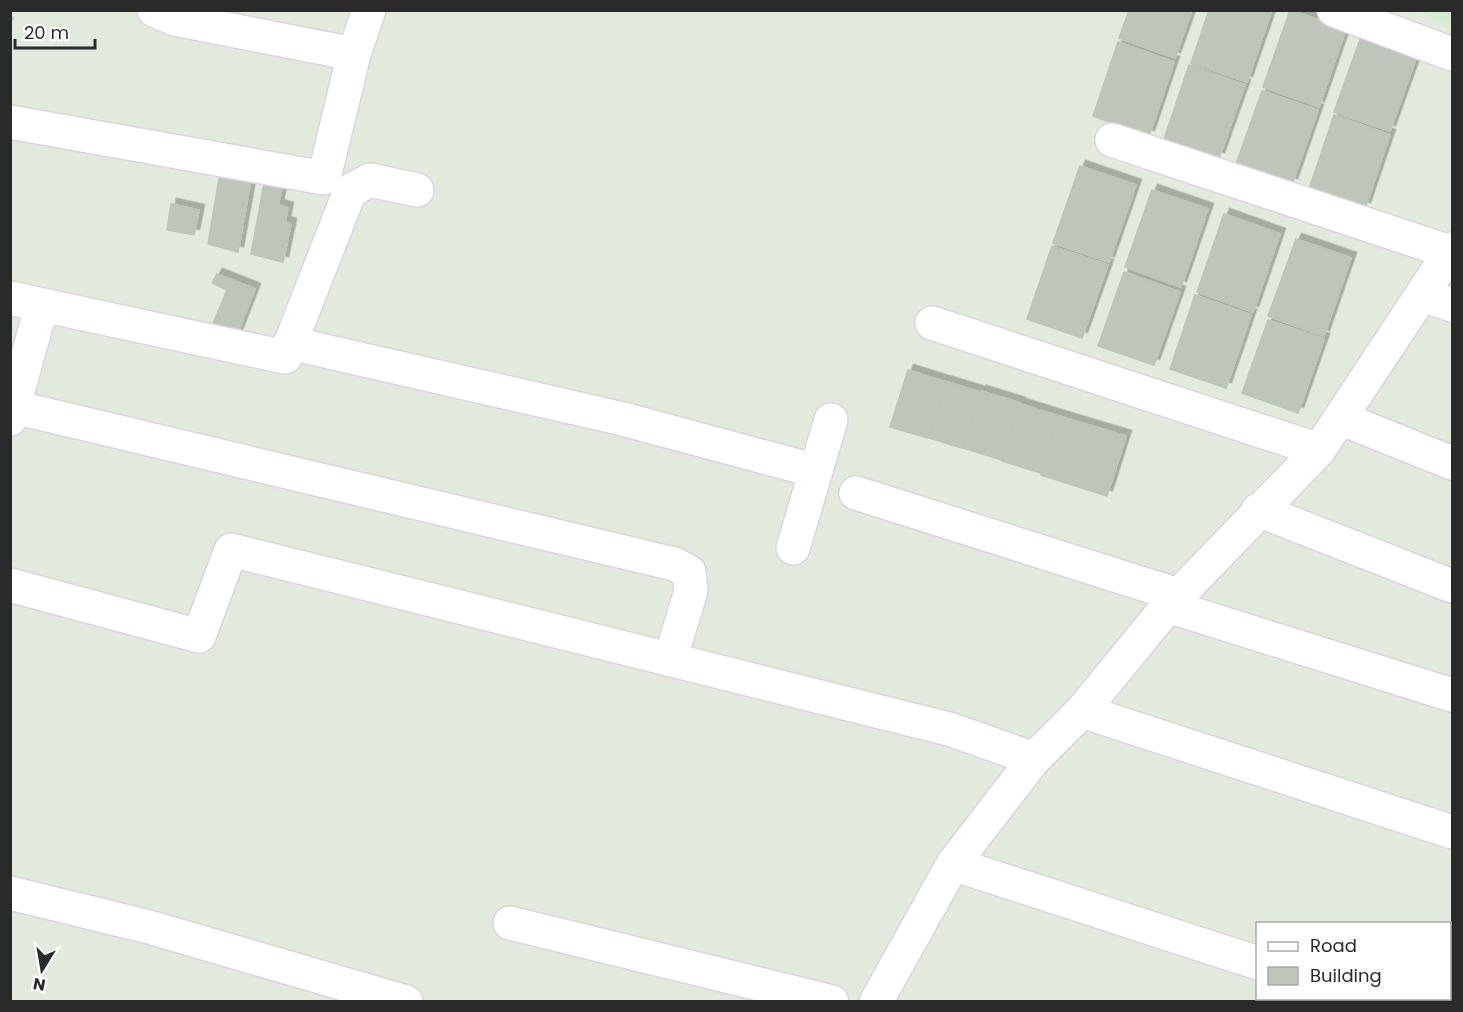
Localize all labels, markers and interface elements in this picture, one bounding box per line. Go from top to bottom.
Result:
scale bar [15,12,94,50]
text: 20 m [24,20,69,45]
legend [1256,922,1451,1000]
text: Road [1310,933,1357,958]
north arrow [12,940,72,1000]
text: Building [1310,963,1382,988]
text: N [31,972,47,997]

